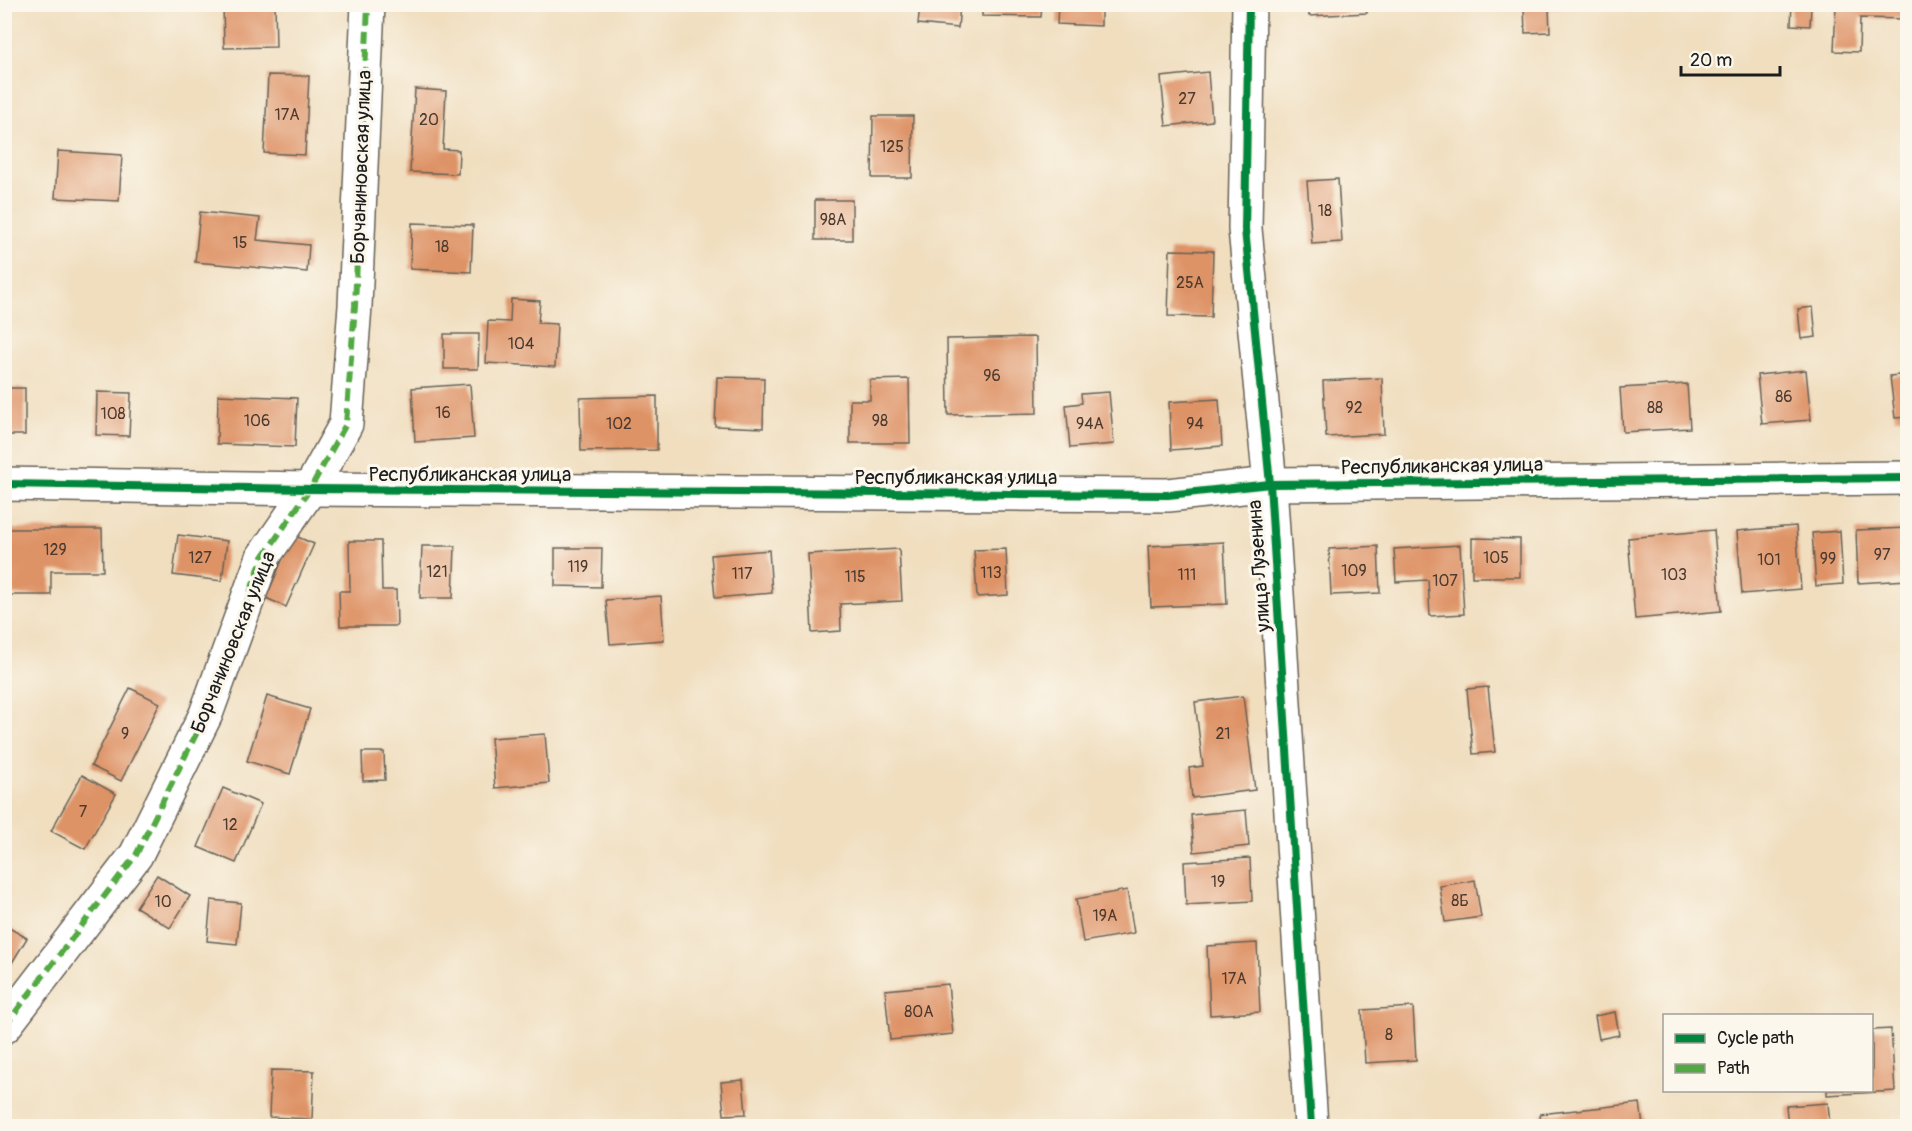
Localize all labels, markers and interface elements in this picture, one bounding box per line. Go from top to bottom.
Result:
scale bar [1681,39,1780,77]
text: 20 m [1690,49,1732,72]
street label: Борчаниновская улица [345,69,377,265]
house number: 27 [1178,89,1196,109]
house number: 17А [274,105,300,125]
house number: 20 [419,110,439,130]
house number: 125 [880,137,904,157]
house number: 18 [1318,201,1332,221]
house number: 98А [820,210,846,230]
house number: 15 [233,233,247,253]
house number: 18 [435,237,449,257]
house number: 25А [1176,273,1204,293]
house number: 104 [508,334,534,354]
house number: 96 [983,366,1001,386]
house number: 86 [1775,387,1793,407]
house number: 92 [1345,398,1363,418]
house number: 88 [1647,398,1663,418]
house number: 16 [435,403,451,423]
house number: 108 [100,404,126,424]
house number: 106 [244,411,270,431]
house number: 98 [872,411,888,431]
house number: 102 [606,414,632,434]
house number: 94А [1076,414,1104,434]
house number: 94 [1186,414,1204,434]
street label: Республиканская улица [1341,452,1543,480]
street label: Республиканская улица [369,462,571,487]
street label: Республиканская улица [855,465,1057,490]
street label: улица Лузенина [1242,499,1276,634]
house number: 129 [43,540,67,560]
house number: 97 [1874,545,1891,565]
street label: Борчаниновская улица [185,547,281,737]
house number: 127 [188,548,212,568]
house number: 105 [1483,548,1509,568]
house number: 99 [1820,549,1836,569]
house number: 101 [1757,550,1781,570]
house number: 119 [568,557,588,577]
house number: 109 [1341,561,1367,581]
house number: 121 [426,562,448,582]
house number: 113 [980,563,1002,583]
house number: 117 [732,564,753,584]
house number: 111 [1178,565,1196,585]
house number: 103 [1661,565,1687,585]
house number: 115 [844,567,866,587]
house number: 107 [1432,571,1458,591]
house number: 9 [121,724,129,744]
house number: 21 [1215,724,1231,744]
house number: 7 [79,802,88,822]
house number: 12 [222,815,238,835]
house number: 19 [1211,872,1225,892]
house number: 8Б [1451,891,1469,911]
house number: 10 [154,892,172,912]
house number: 19А [1093,906,1117,926]
house number: 17А [1221,969,1247,989]
house number: 80А [904,1002,934,1022]
legend [1663,1014,1873,1092]
house number: 8 [1385,1025,1393,1045]
text: Cycle path [1717,1027,1794,1050]
text: Path [1717,1057,1750,1080]

